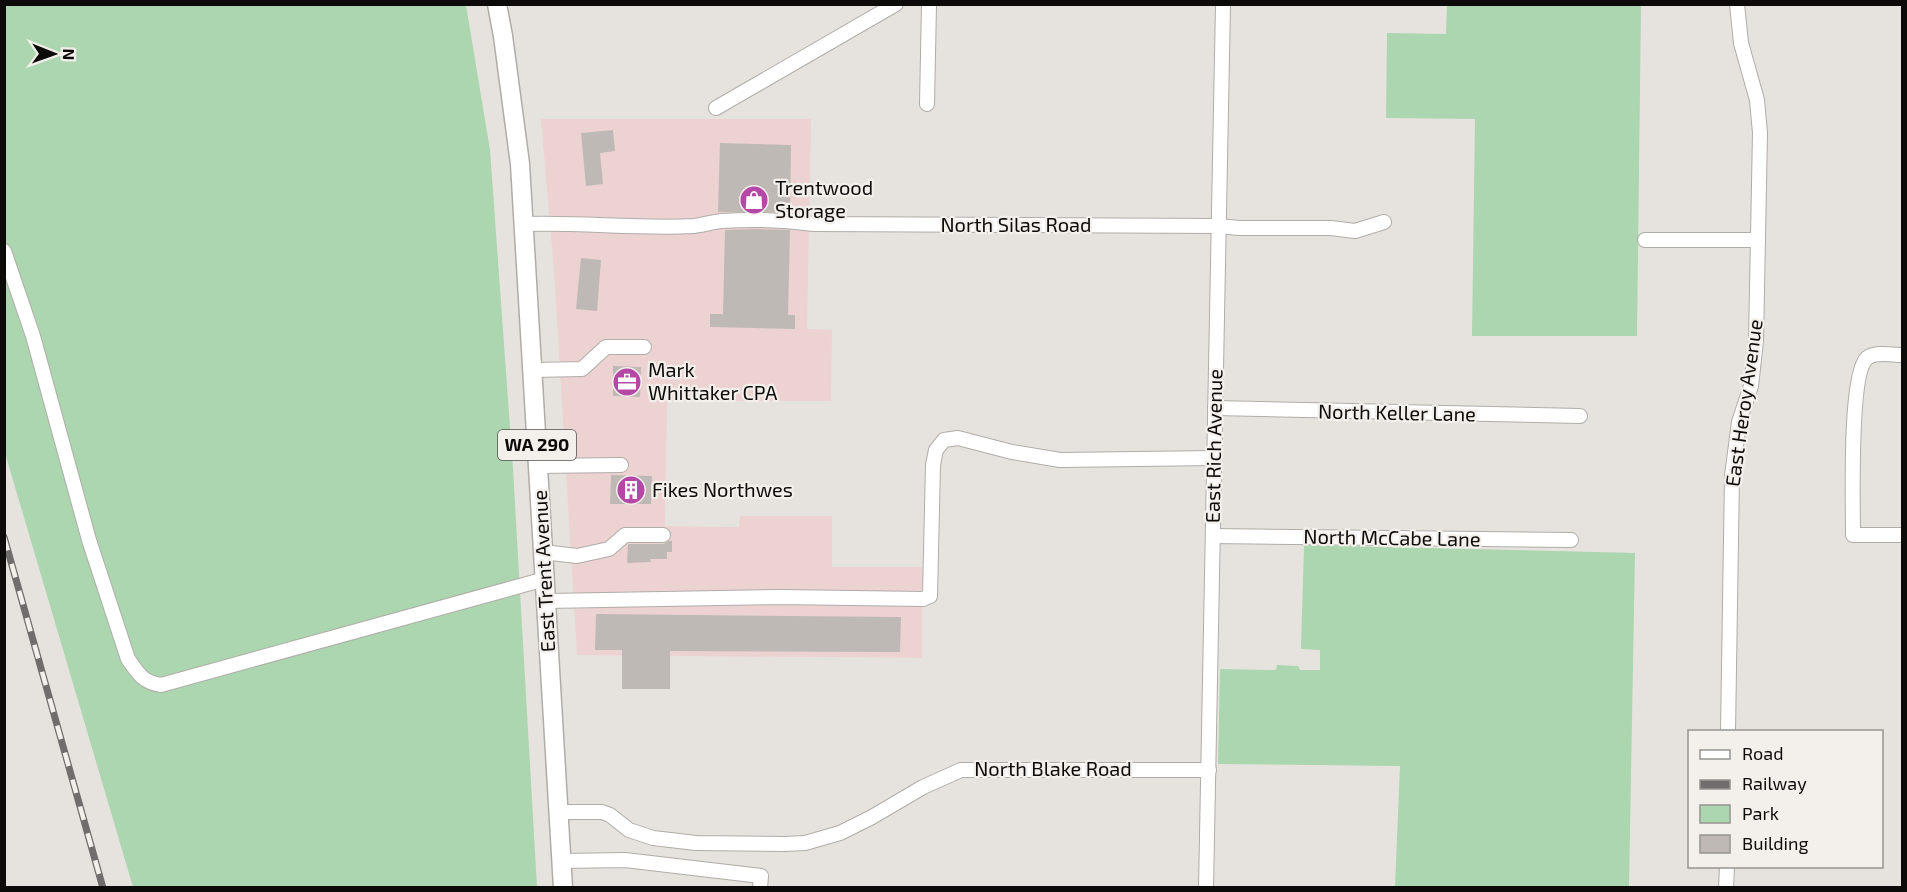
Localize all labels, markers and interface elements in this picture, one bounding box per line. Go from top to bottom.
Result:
north arrow [24,24,84,84]
text: N [60,48,79,60]
place label: Trentwood Storage [775,175,873,222]
shop icon: Trentwood Storage [738,184,770,216]
street label: North Silas Road [941,212,1091,236]
street label: East Heroy Avenue [1719,318,1767,488]
place label: Mark Whittaker CPA [648,357,778,404]
office icon: Mark Whittaker CPA [611,366,643,398]
street label: East Rich Avenue [1200,369,1226,523]
street label: North Keller Lane [1318,399,1476,425]
road number: WA 290 [498,430,576,460]
building icon: Fikes Northwes [615,474,647,506]
place label: Fikes Northwes [652,477,793,501]
street label: East Trent Avenue [527,489,559,653]
street label: North McCabe Lane [1303,523,1481,551]
legend [1688,730,1883,868]
text: Road [1742,742,1783,764]
street label: North Blake Road [974,756,1132,780]
text: Railway [1742,772,1807,794]
text: Park [1742,802,1779,824]
text: Building [1742,832,1809,854]

